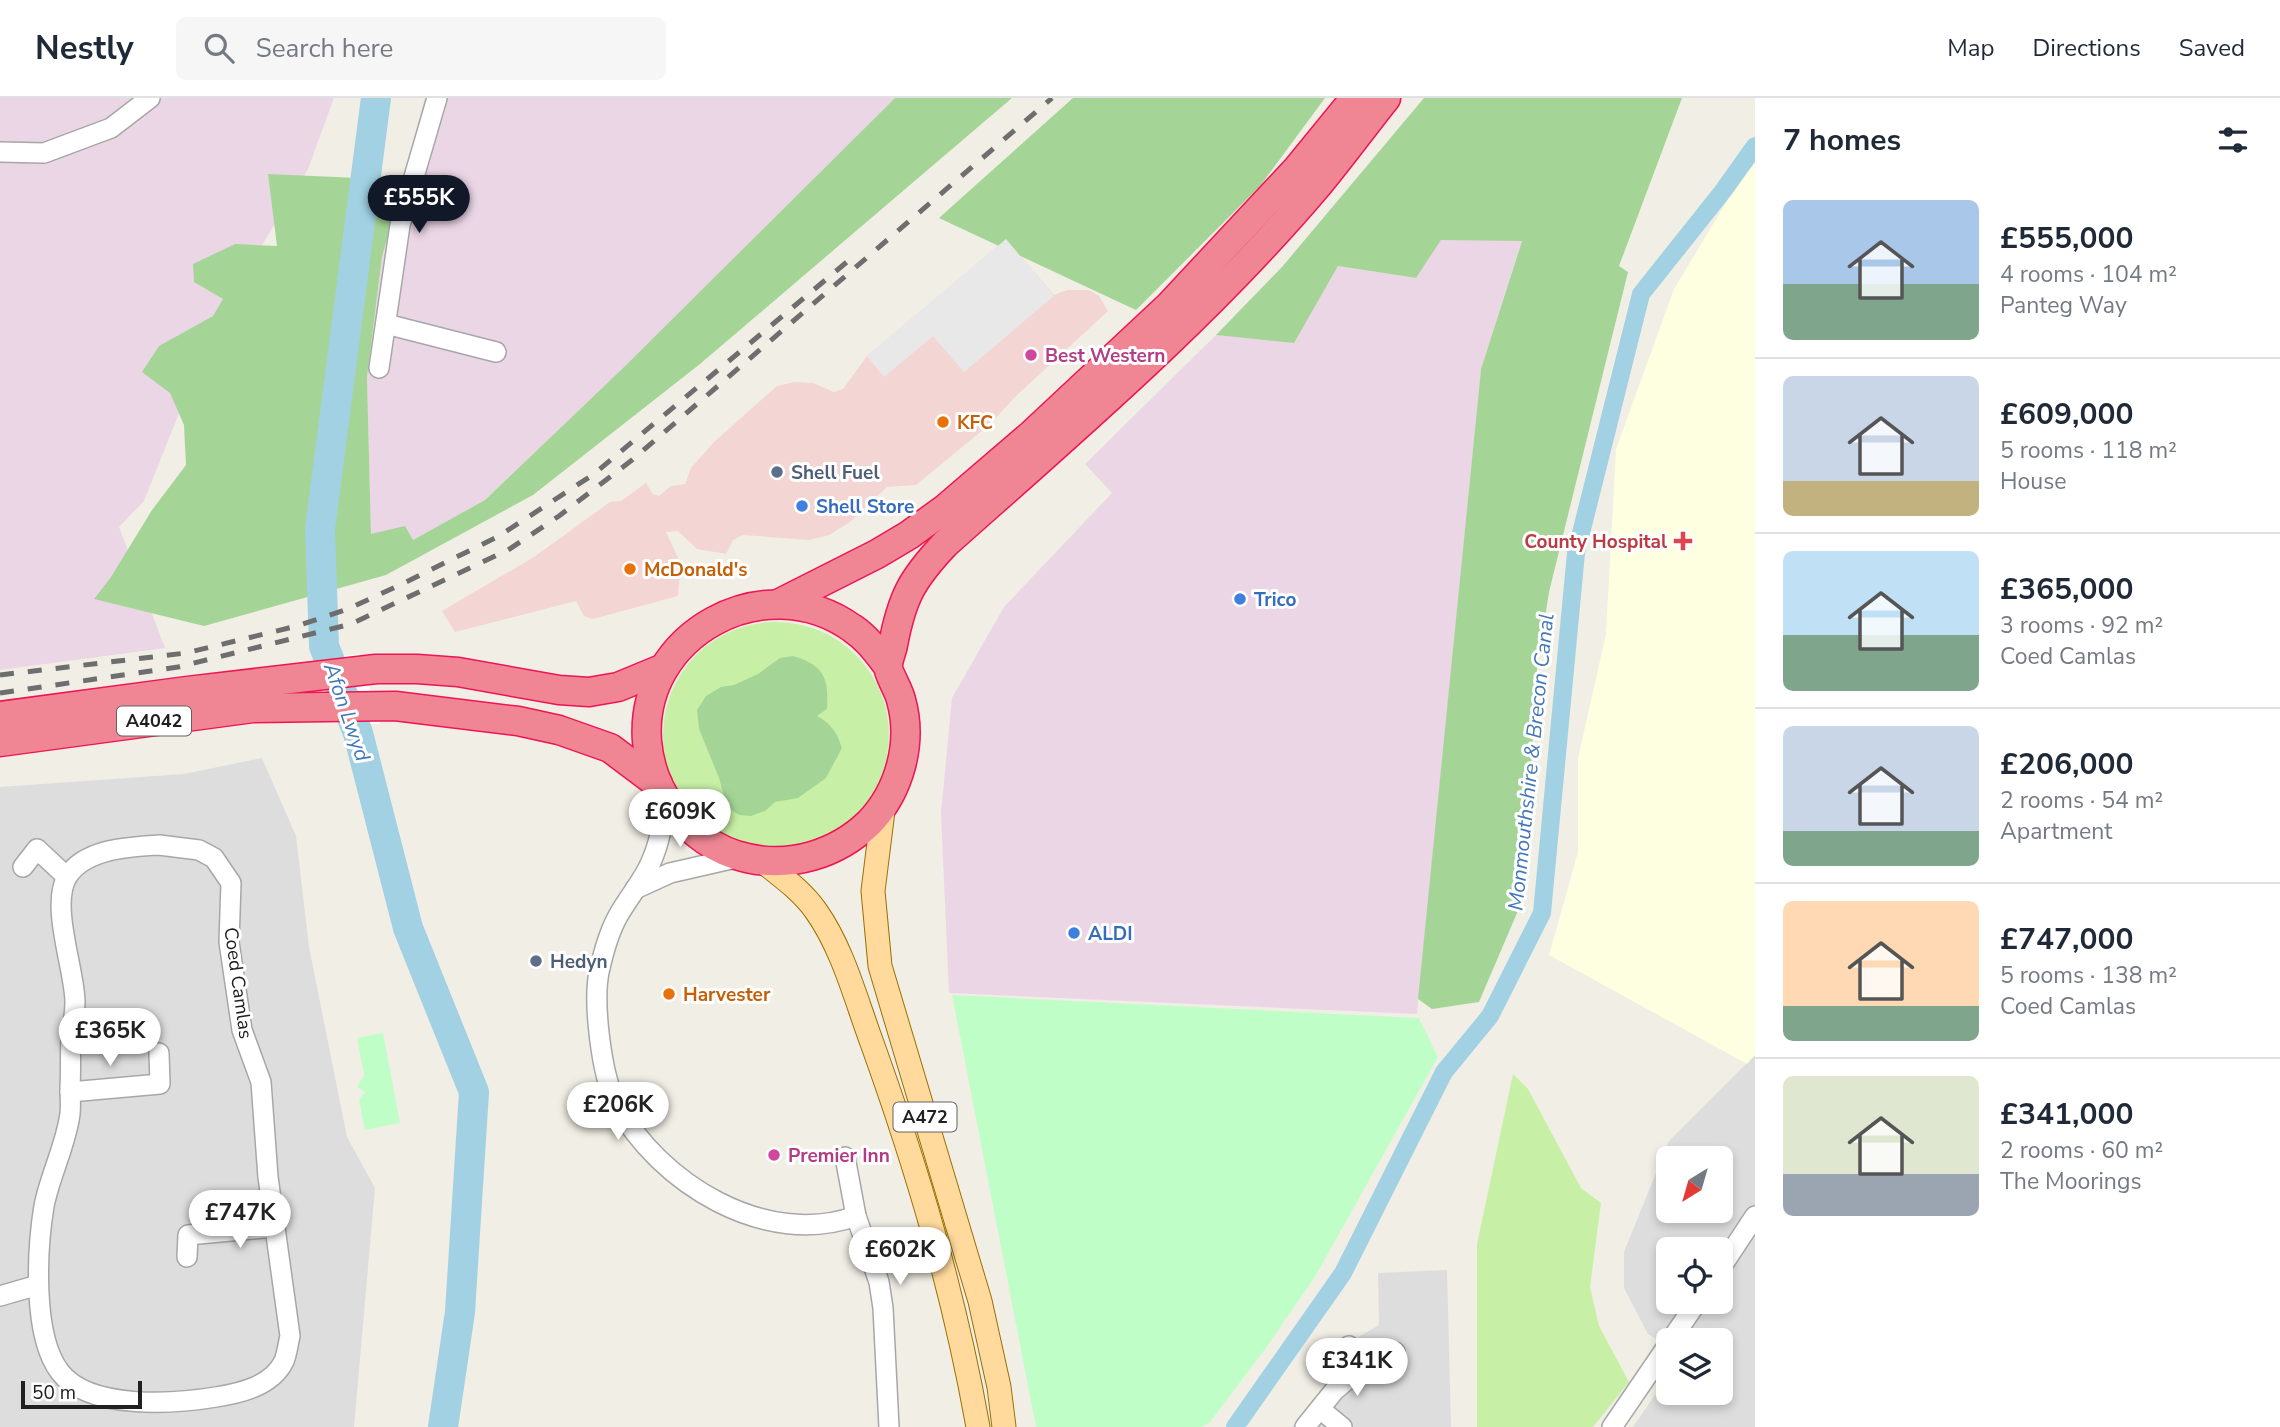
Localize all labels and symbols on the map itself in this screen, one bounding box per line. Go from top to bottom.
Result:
pin: £555K [370,176,468,235]
place label: Best Western [1045,343,1165,369]
marker: Best Western [1023,347,1039,363]
place label: KFC [957,410,993,436]
marker: KFC [935,414,951,430]
place label: Shell Fuel [791,460,879,486]
marker: Shell Fuel [769,464,785,480]
place label: Shell Store [816,494,914,520]
marker: Shell Store [794,498,810,514]
place label: County Hospital [1524,529,1667,555]
marker: County Hospital [1673,531,1693,551]
place label: McDonald's [644,557,748,583]
marker: McDonald's [622,561,638,577]
place label: Trico [1254,587,1296,613]
marker: Trico [1232,591,1248,607]
water label: Monmouthshire & Brecon Canal [1501,612,1561,912]
water label: Afon Lwyd [317,658,377,766]
road number: A4042 [117,706,191,736]
pin: £609K [631,790,729,849]
place label: ALDI [1088,921,1133,947]
marker: ALDI [1066,925,1082,941]
street label: Coed Camlas [217,926,259,1041]
place label: Hedyn [550,949,608,975]
marker: Hedyn [528,953,544,969]
place label: Harvester [683,982,771,1008]
marker: Harvester [661,986,677,1002]
pin: £365K [61,1009,159,1068]
pin: £206K [569,1082,667,1142]
road number: A472 [894,1102,956,1132]
place label: Premier Inn [788,1143,890,1169]
north arrow [1656,1146,1732,1223]
marker: Premier Inn [766,1147,782,1163]
pin: £747K [191,1190,289,1250]
pin: £602K [851,1228,949,1287]
pin: £341K [1308,1338,1406,1398]
scale bar [21,1378,142,1410]

